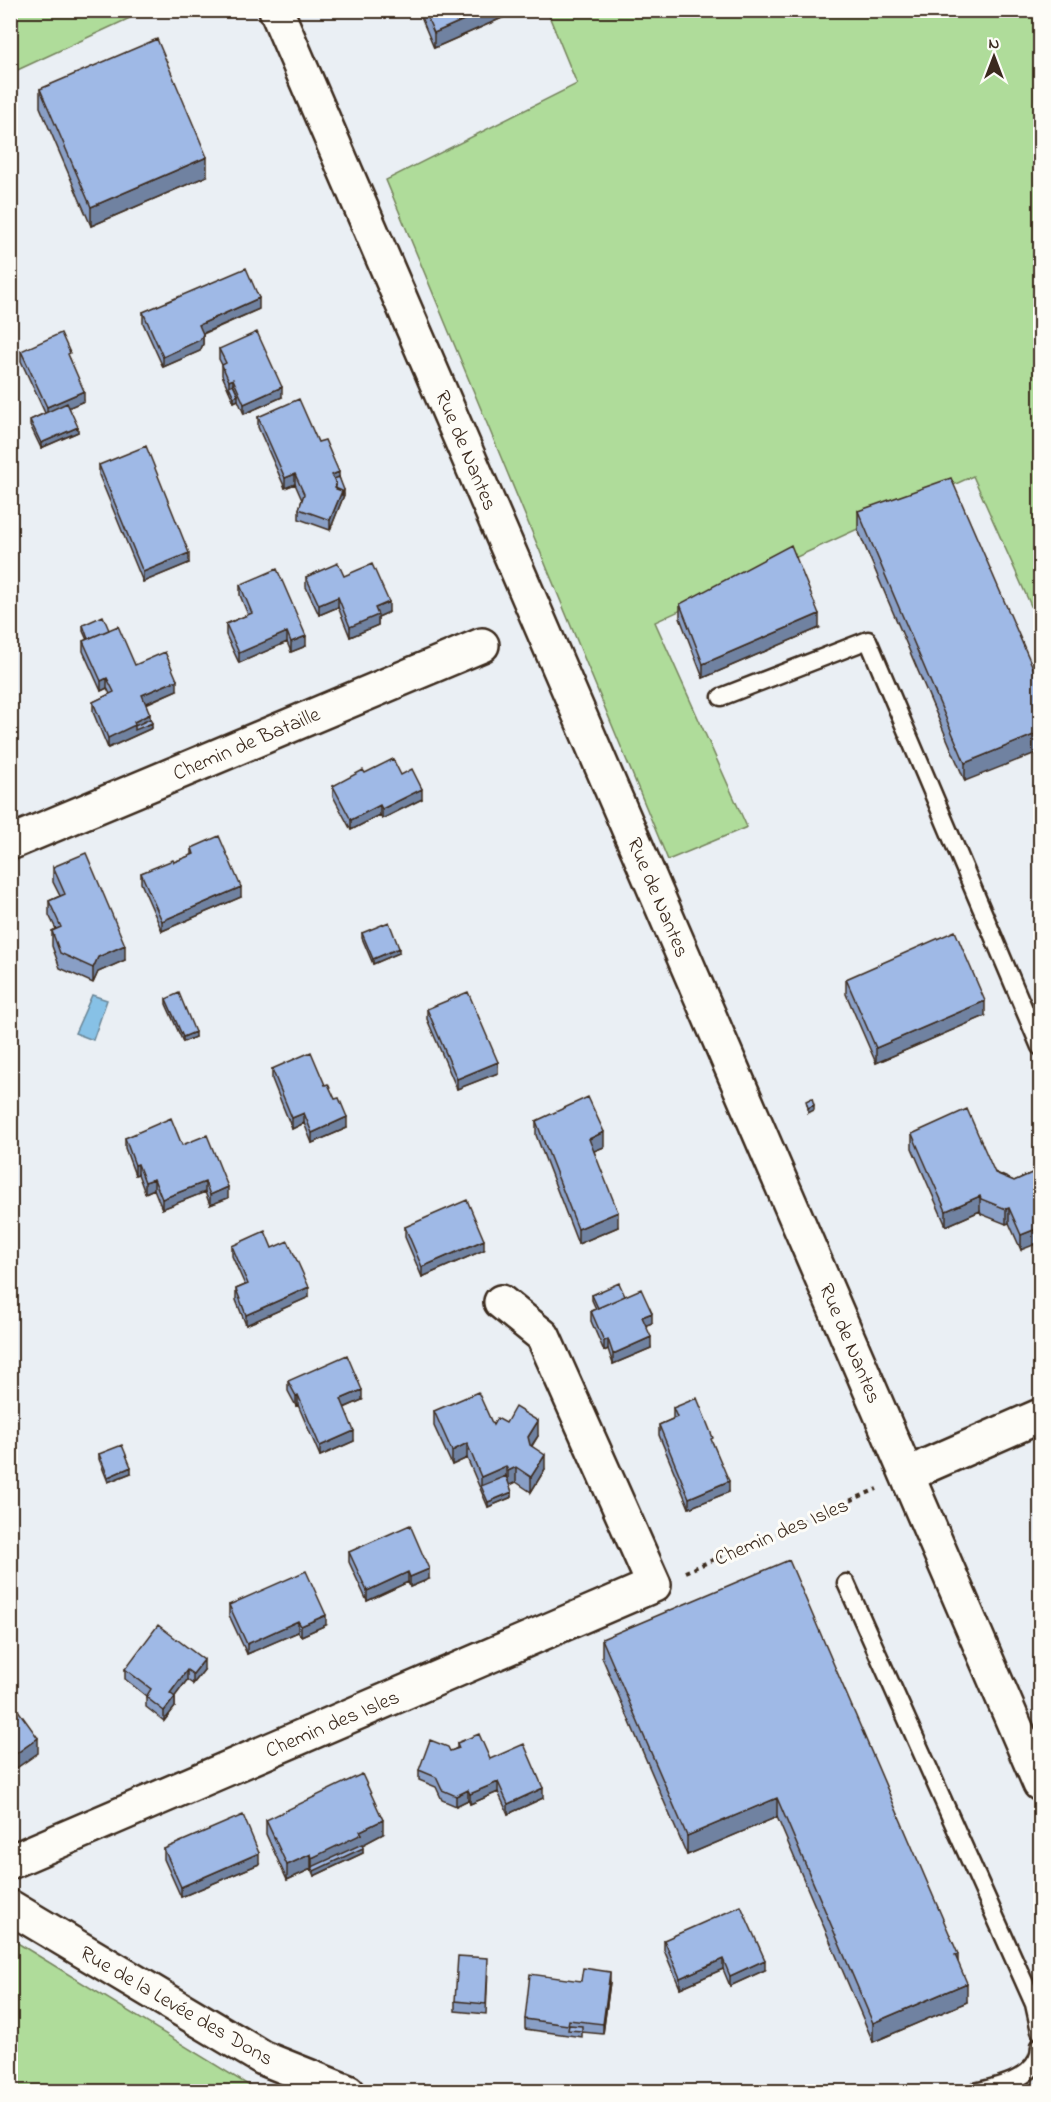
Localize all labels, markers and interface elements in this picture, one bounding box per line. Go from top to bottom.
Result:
north arrow [964,27,1024,87]
text: N [989,32,1000,56]
street label: Rue de Nantes [426,386,504,515]
street label: Chemin de Bataille [169,700,326,789]
street label: Rue de Nantes [618,833,696,962]
street label: Rue de Nantes [810,1279,888,1408]
street label: Chemin des Isles [710,1491,853,1575]
street label: Chemin des Isles [261,1683,404,1767]
street label: Rue de la Levée des Dons [74,1939,278,2074]

